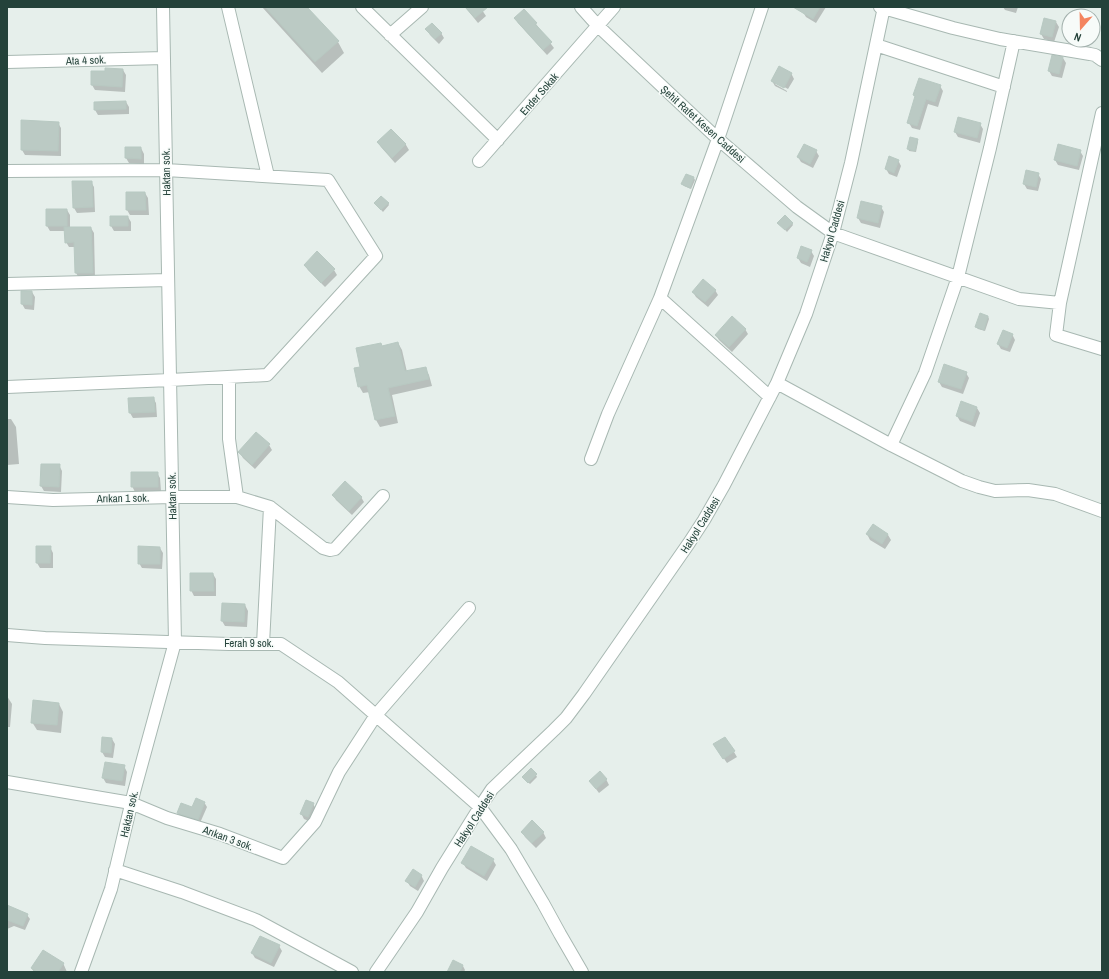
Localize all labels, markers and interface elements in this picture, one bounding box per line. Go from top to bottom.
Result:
north arrow [1061,8,1101,48]
text: N [1072,30,1083,45]
street label: Ata 4 sok. [65,52,106,68]
street label: Ender Sokak [517,70,562,118]
street label: Şehit Rafet Kesen Caddesi [658,82,748,166]
street label: Haktan sok. [159,148,173,196]
street label: Hakyol Caddesi [816,198,848,264]
street label: Haktan sok. [165,472,179,520]
street label: Arıkan 1 sok. [96,491,149,505]
street label: Hakyol Caddesi [677,494,723,556]
street label: Ferah 9 sok. [224,636,274,650]
street label: Hakyol Caddesi [451,788,497,850]
street label: Haktan sok. [117,789,141,839]
street label: Arıkan 3 sok. [200,822,255,854]

